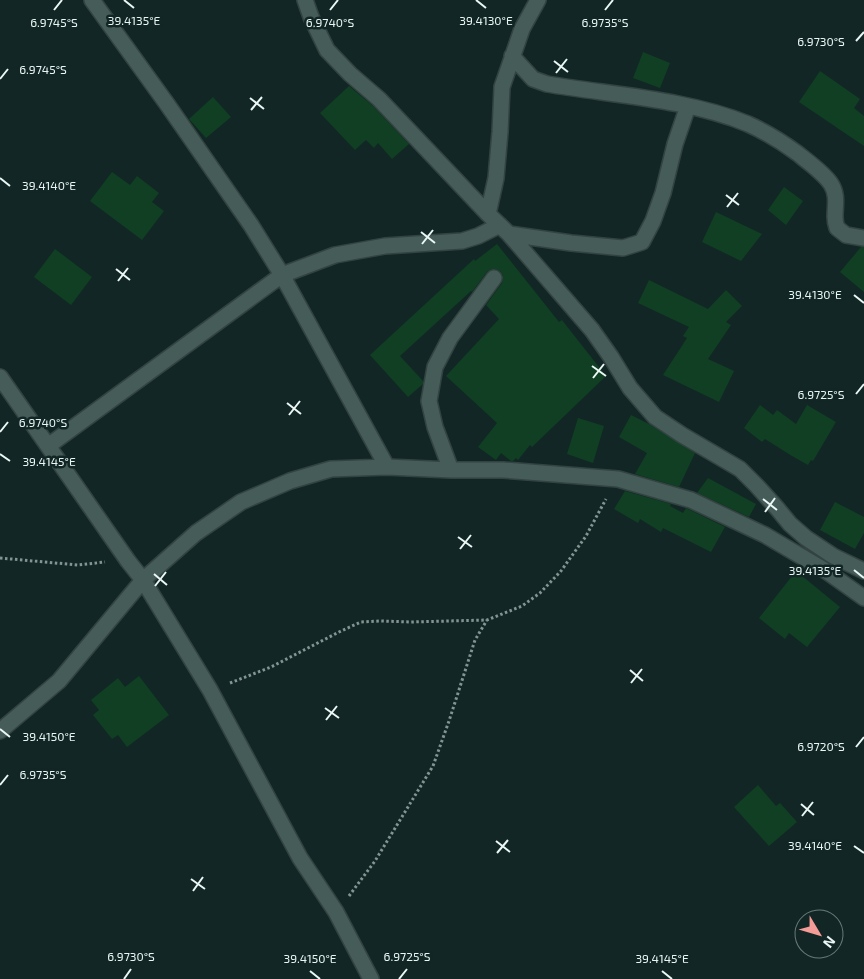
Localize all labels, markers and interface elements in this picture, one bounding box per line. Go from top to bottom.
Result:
text: 39.4135°E [108,13,161,27]
text: 39.4130°E [459,13,513,27]
text: 6.9745°S [30,15,78,29]
text: 6.9740°S [306,15,354,29]
text: 6.9735°S [582,15,629,29]
text: 6.9730°S [797,34,845,48]
text: 6.9745°S [19,62,67,76]
text: 39.4140°E [22,178,76,192]
text: 39.4130°E [788,287,842,301]
text: 6.9725°S [798,387,845,401]
text: 6.9740°S [19,415,67,429]
text: 39.4145°E [22,454,76,468]
text: 39.4135°E [789,563,842,577]
text: 39.4150°E [22,729,76,743]
text: 6.9720°S [797,739,845,753]
text: 6.9735°S [20,767,67,781]
text: 39.4140°E [788,838,842,852]
north arrow [794,909,844,959]
text: N [820,933,839,952]
text: 6.9730°S [107,949,155,963]
text: 6.9725°S [384,949,431,963]
text: 39.4150°E [283,951,337,965]
text: 39.4145°E [635,951,689,965]

